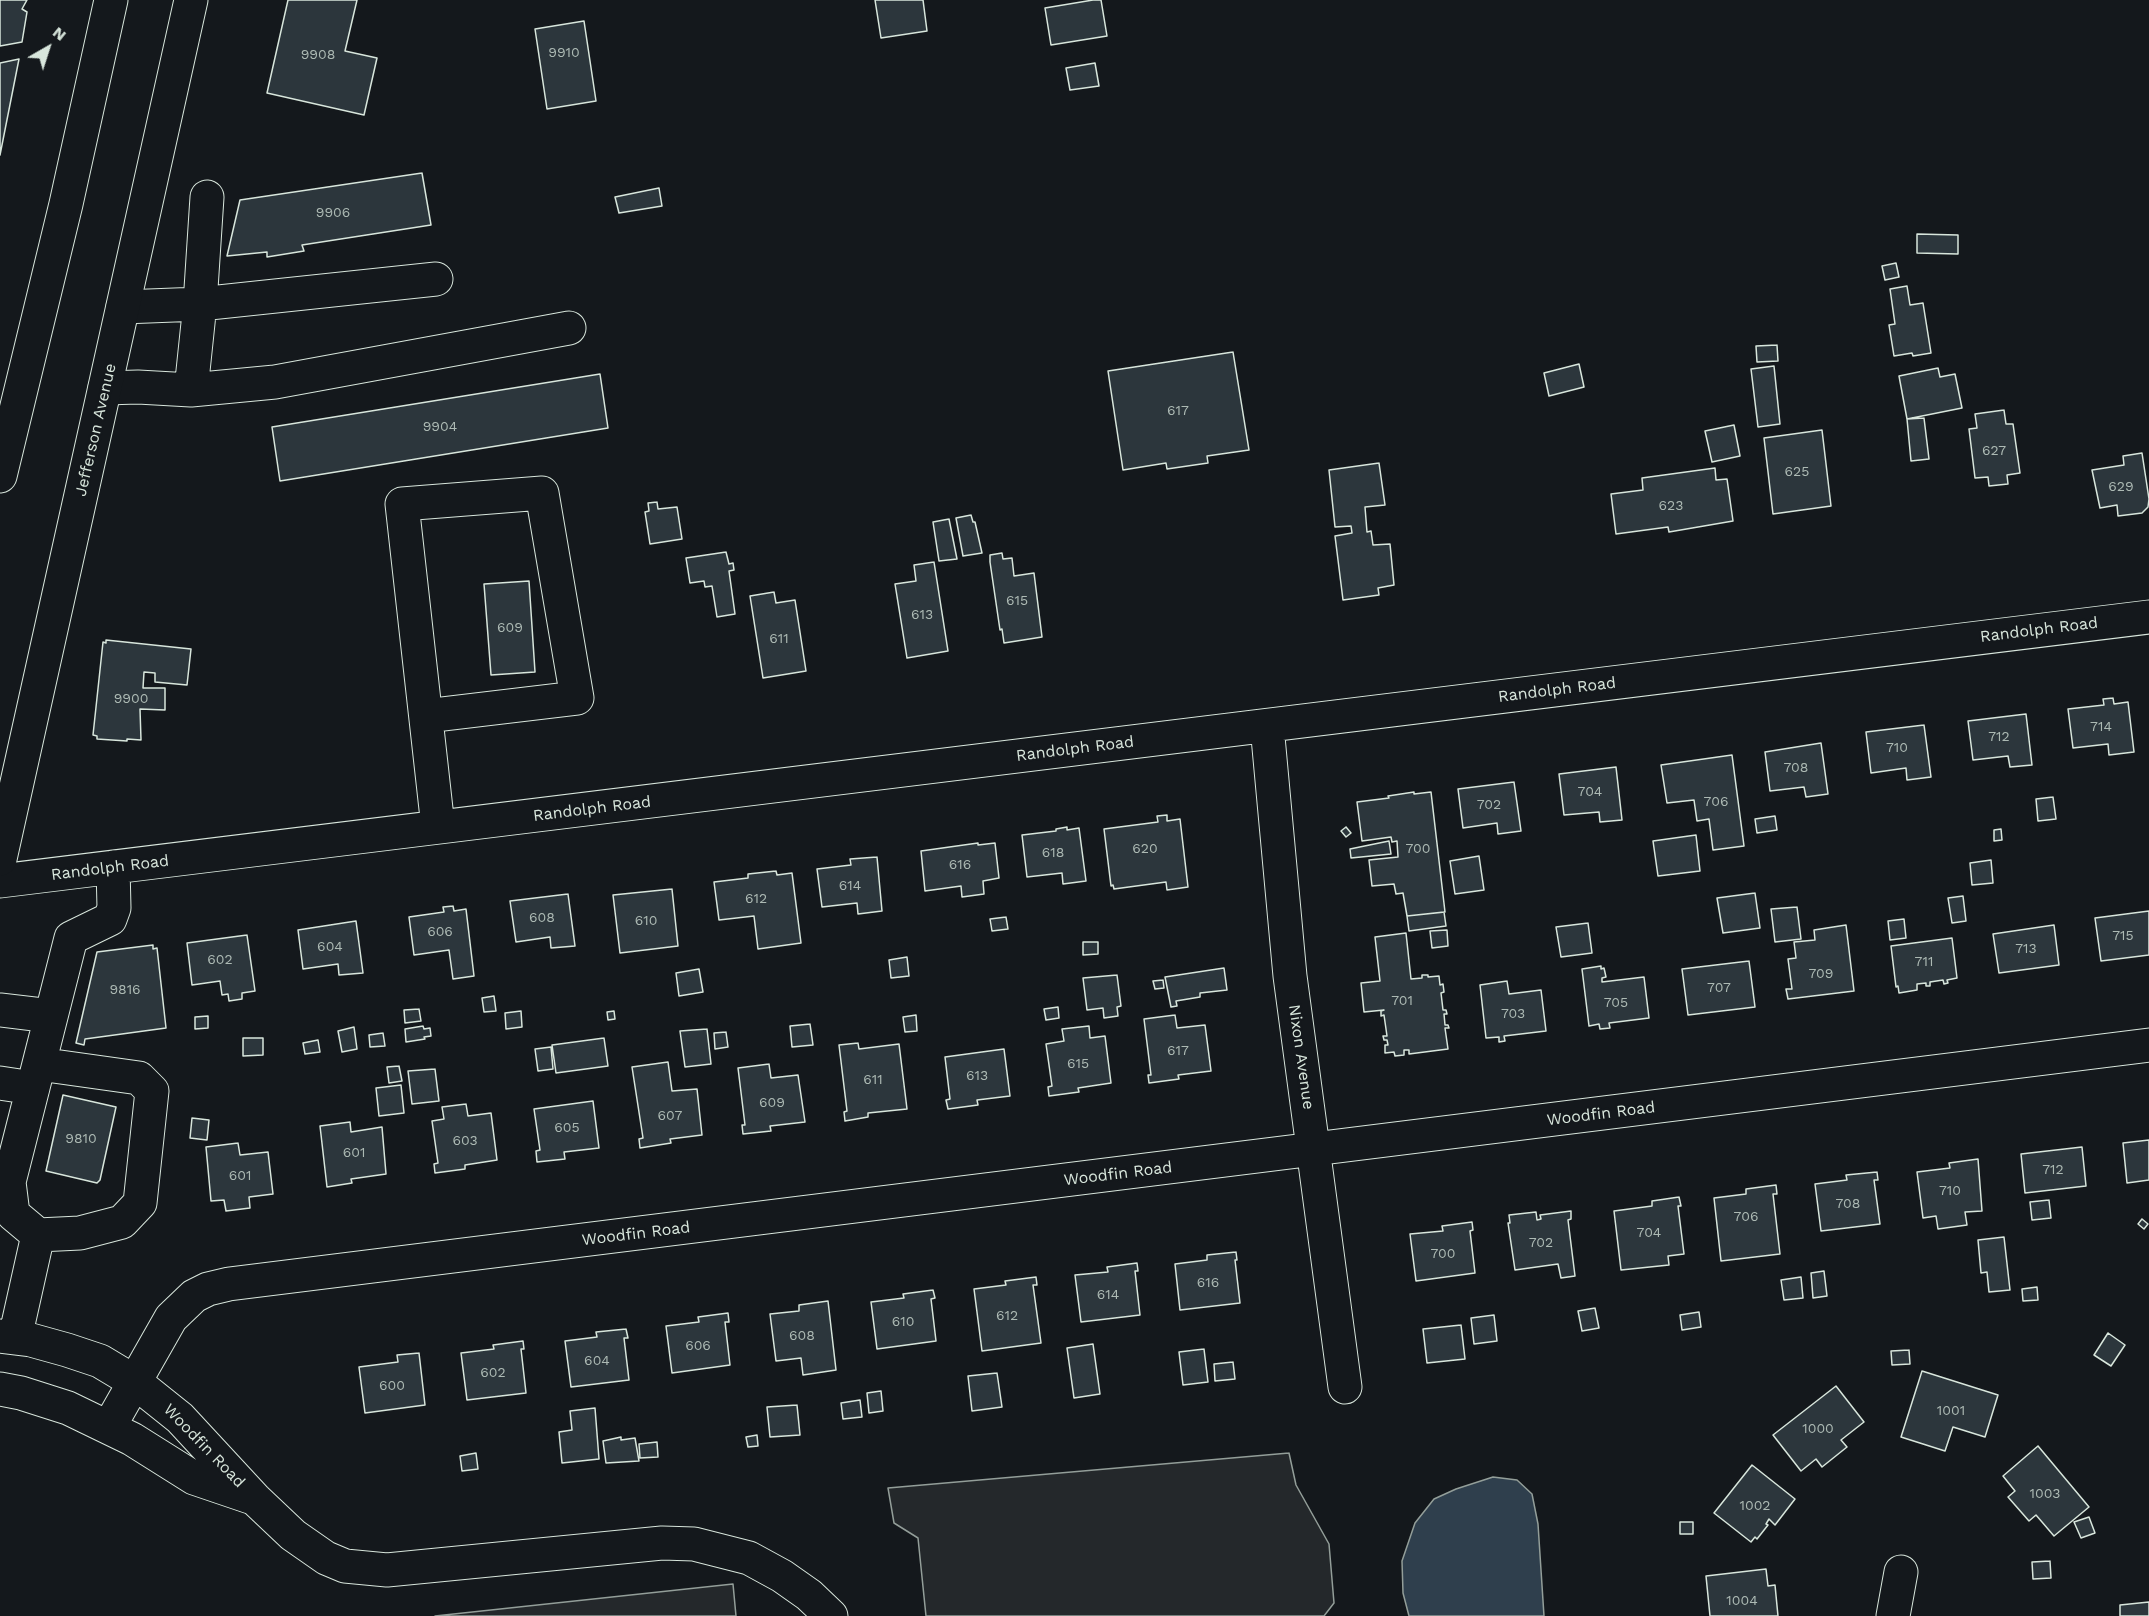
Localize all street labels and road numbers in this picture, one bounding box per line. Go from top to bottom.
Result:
street label: Jefferson Avenue [71,362,121,498]
street label: Randolph Road [1979,613,2099,647]
street label: Randolph Road [1497,673,1617,707]
street label: Randolph Road [1015,732,1135,766]
street label: Randolph Road [532,792,652,826]
street label: Randolph Road [50,851,170,885]
street label: Nixon Avenue [1284,1003,1318,1111]
street label: Woodfin Road [1546,1098,1656,1130]
street label: Woodfin Road [1063,1158,1173,1190]
street label: Woodfin Road [581,1218,691,1250]
street label: Woodfin Road [159,1400,249,1492]

